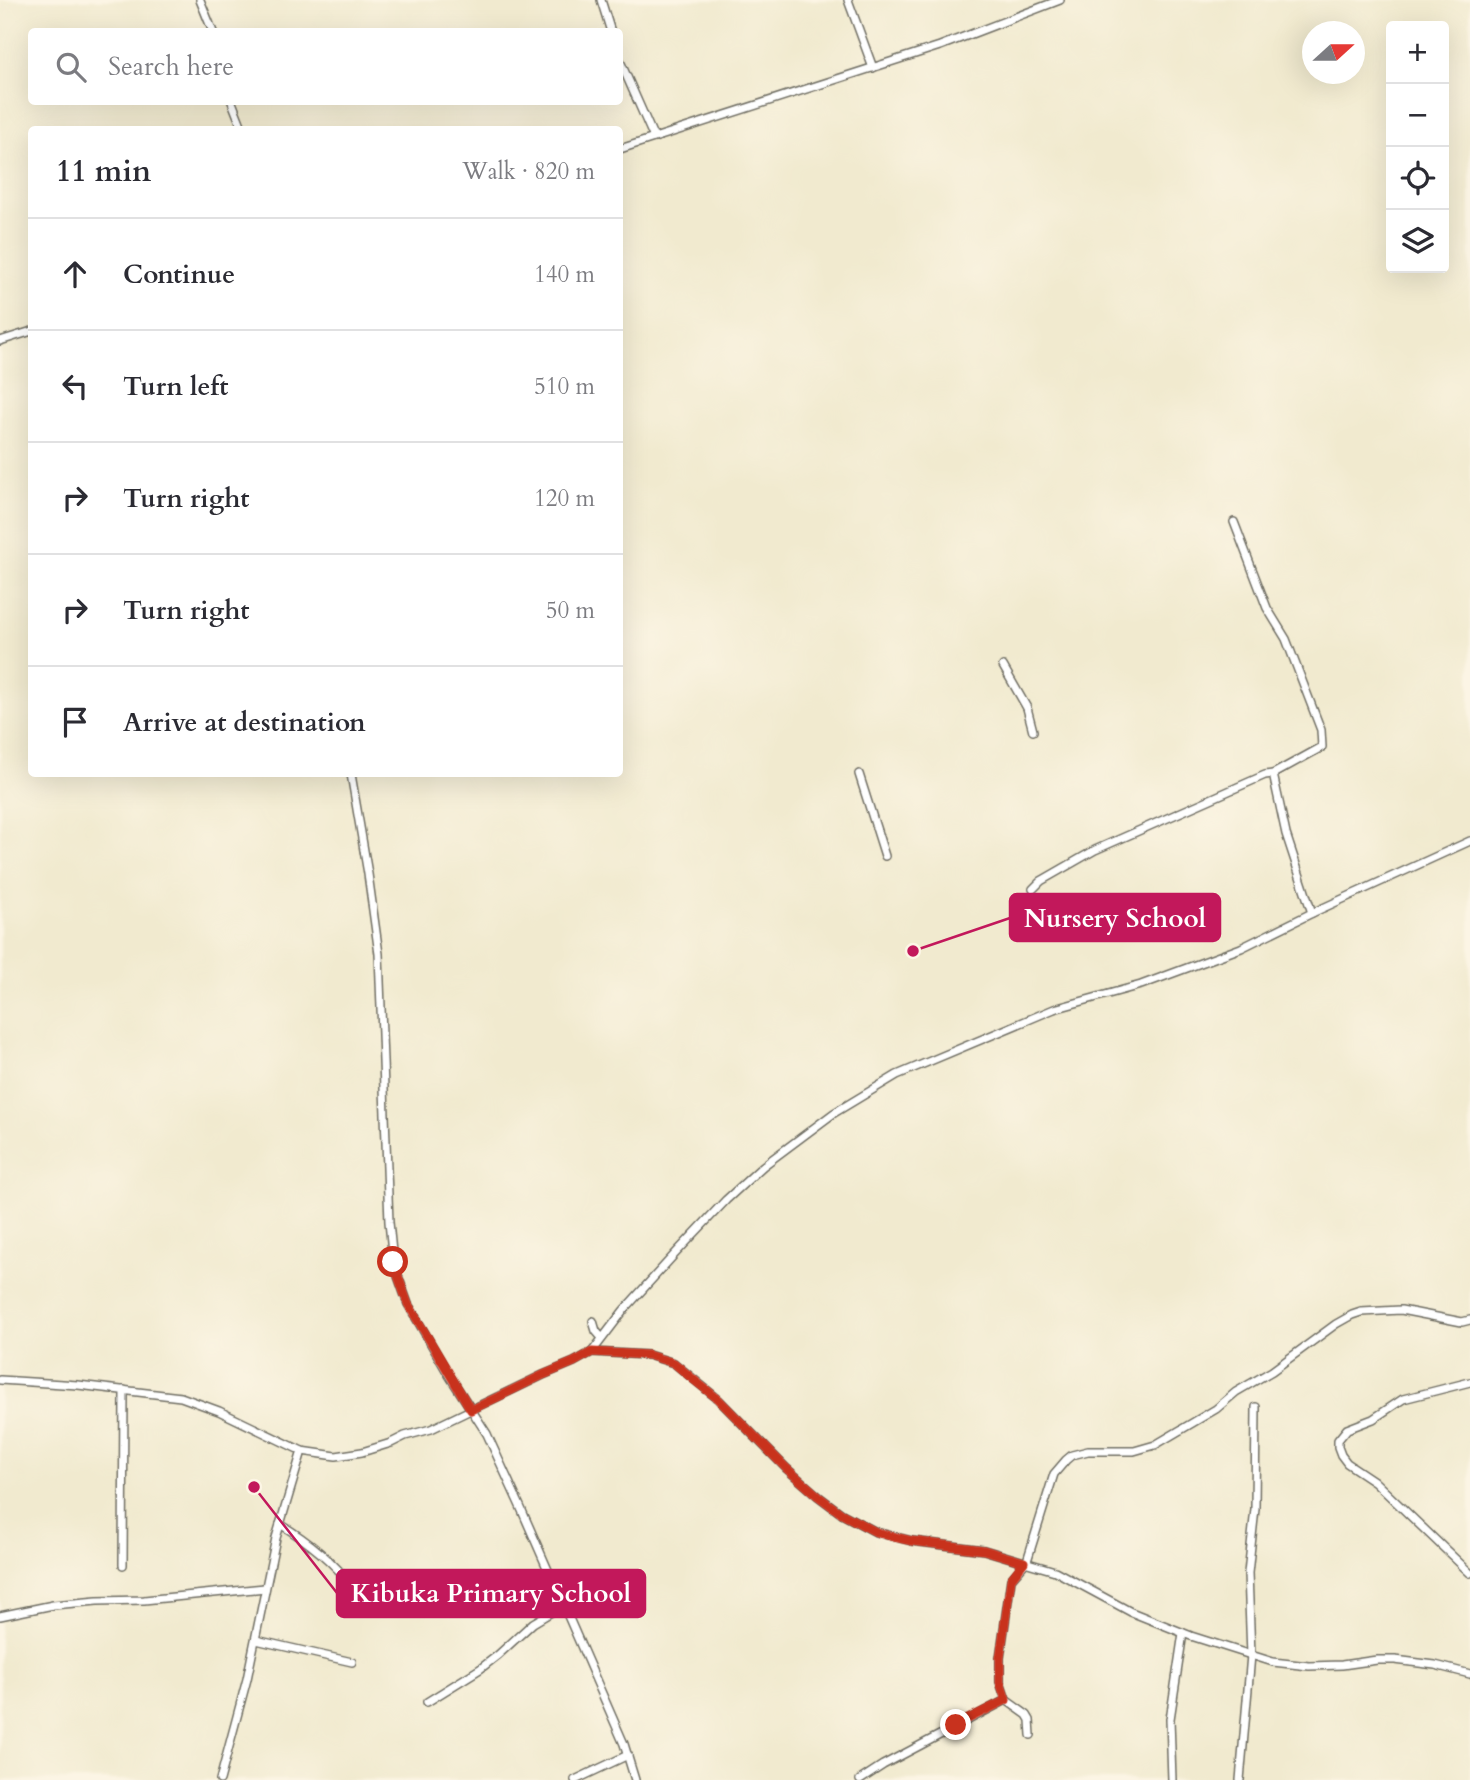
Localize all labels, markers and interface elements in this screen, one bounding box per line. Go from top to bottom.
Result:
north arrow [1302,21,1365,84]
map controls [1386,21,1449,273]
button: + [1386,21,1449,84]
search box [28,28,623,105]
icon: search [52,48,90,86]
text: Search here [108,49,234,84]
button: − [1386,84,1449,147]
button: locate [1386,147,1449,210]
text: 11 min [56,151,151,192]
text: Walk · 820 m [462,156,595,187]
button: layers [1386,210,1449,273]
icon: ahead [56,255,94,293]
text: Continue [123,257,235,292]
text: 140 m [534,259,595,290]
icon: left [56,367,94,405]
text: Turn left [123,369,228,404]
text: 510 m [534,371,595,402]
icon: right [56,479,94,517]
text: Turn right [123,481,250,516]
text: 120 m [534,483,595,514]
icon: right [56,591,94,629]
text: Turn right [123,593,250,628]
text: 50 m [546,595,595,626]
icon: arrive [56,703,94,741]
text: Arrive at destination [123,705,366,740]
callout: Nursery School [1010,894,1220,941]
text: Nursery School [1024,901,1207,936]
route start [377,1246,408,1277]
callout: Kibuka Primary School [337,1570,645,1617]
text: Kibuka Primary School [351,1576,632,1611]
route end [940,1709,971,1740]

